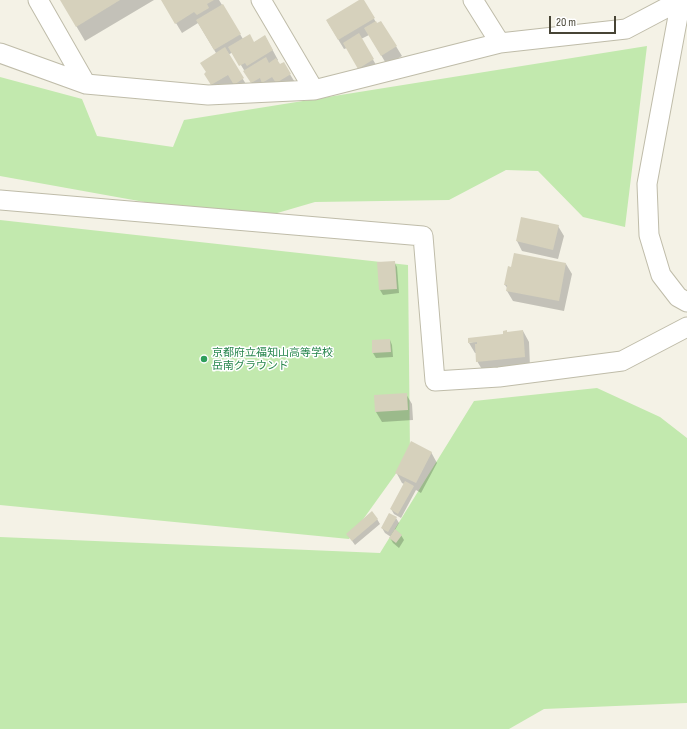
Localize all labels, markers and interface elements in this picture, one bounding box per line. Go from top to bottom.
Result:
scale bar [551,8,618,34]
text: 20 m [556,15,576,30]
place label: 京都府立福知山高等学校 岳南グラウンド [212,346,333,372]
marker: 京都府立福知山高等学校 岳南グラウンド [199,354,209,364]

